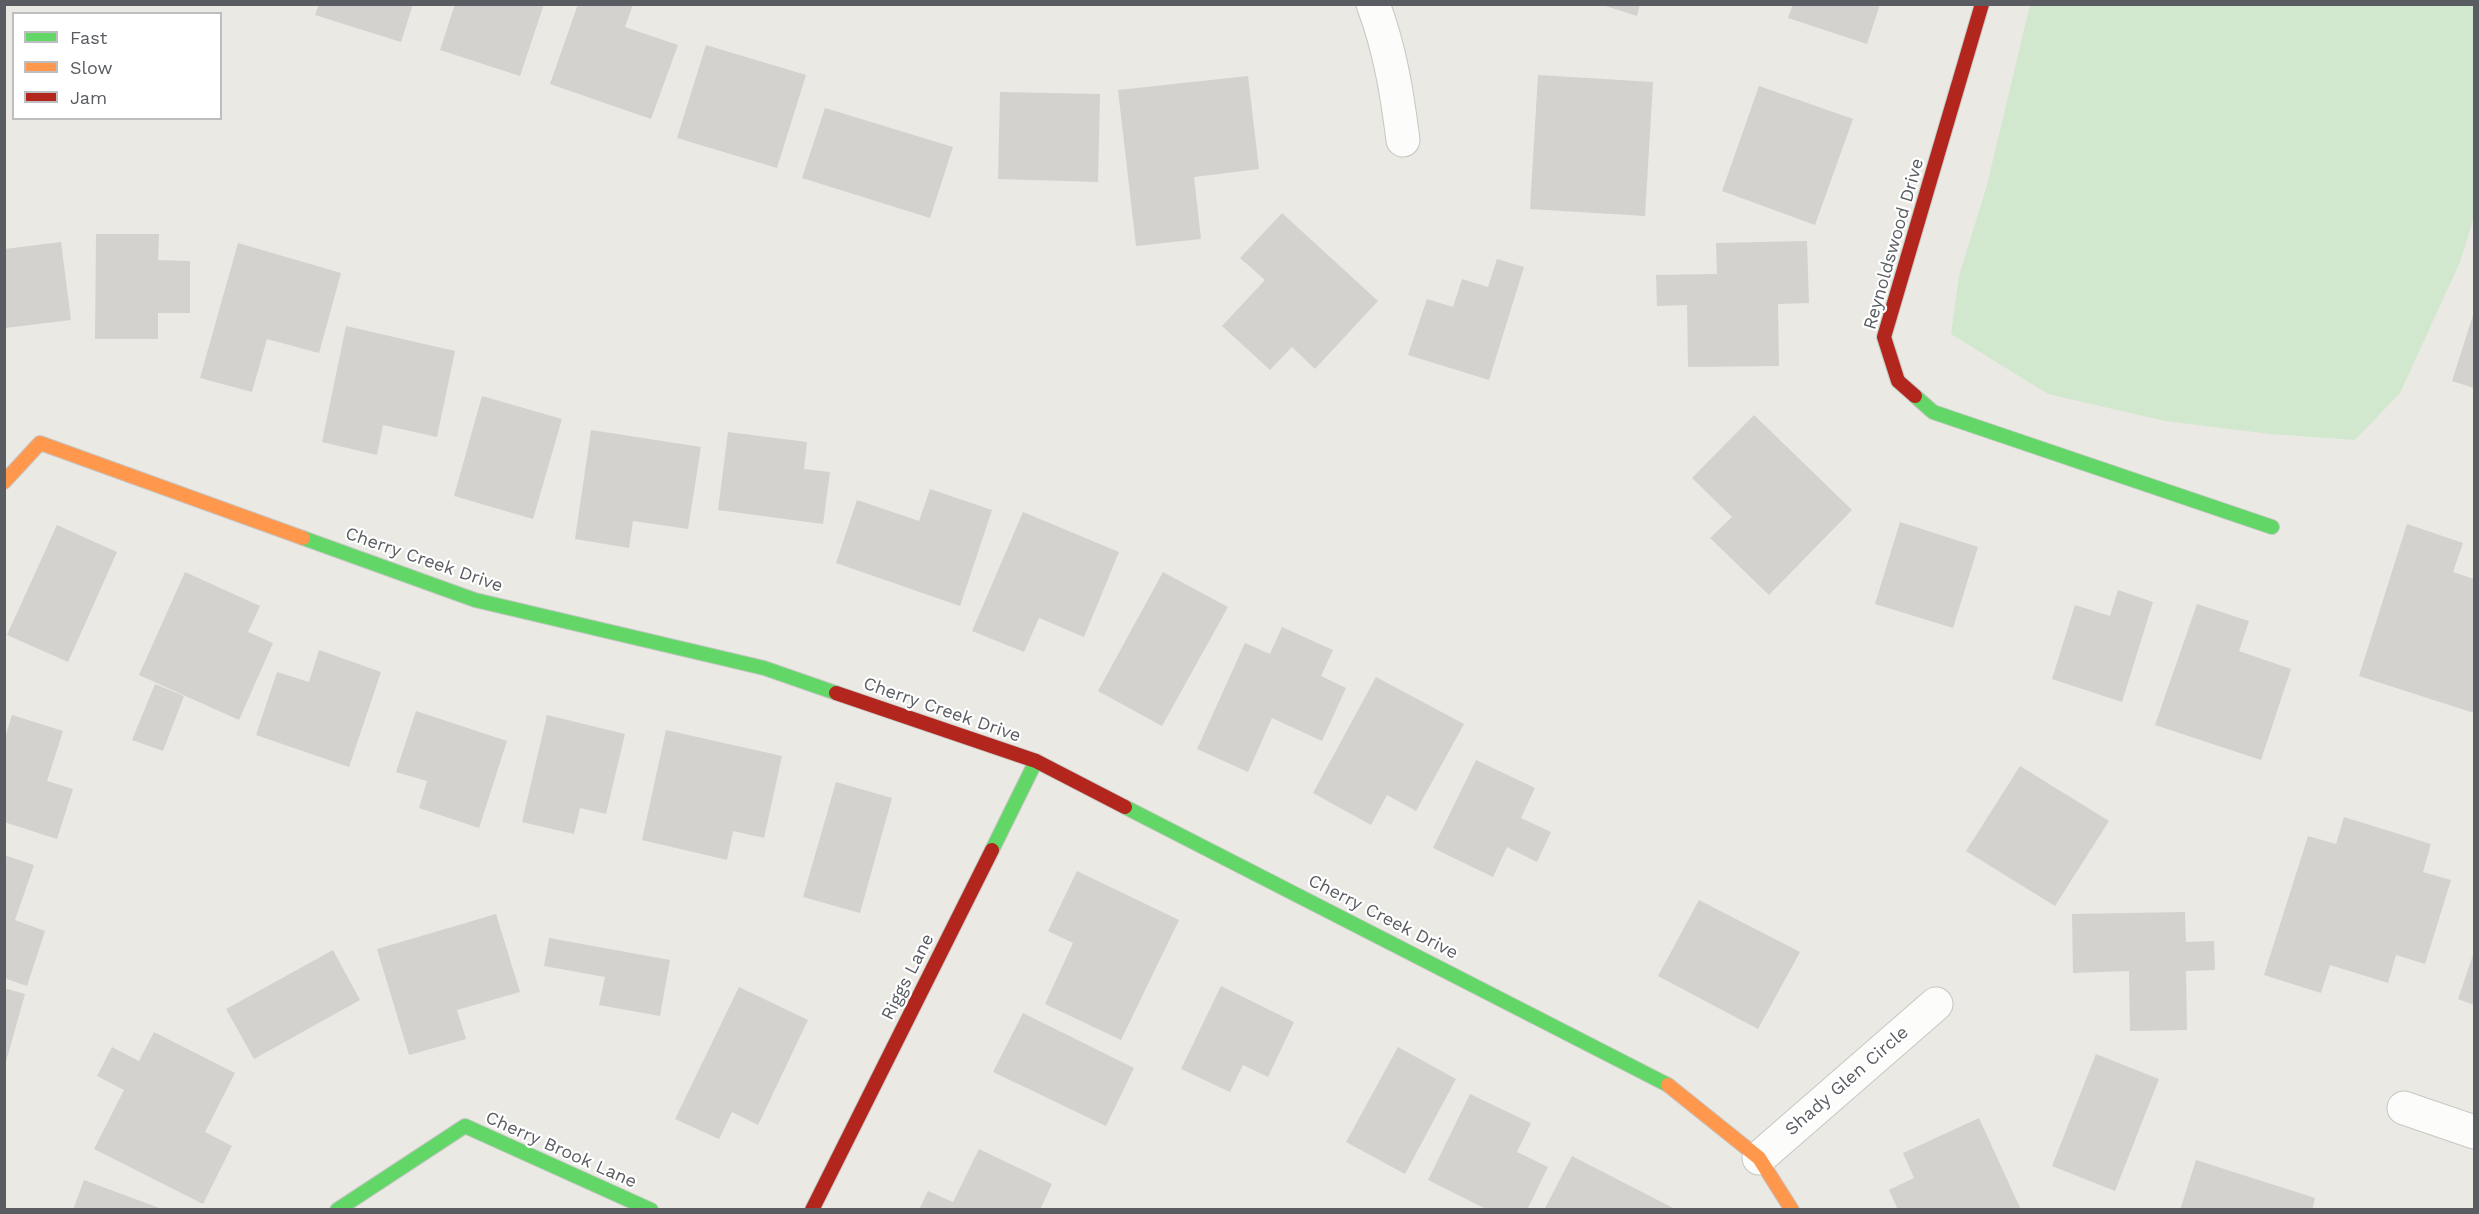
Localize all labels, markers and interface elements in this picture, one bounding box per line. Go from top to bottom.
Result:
legend [12,12,222,120]
text: Fast [70,27,107,48]
text: Slow [70,57,113,78]
text: Jam [70,87,107,108]
street label: Reynoldswood Drive [1859,156,1929,332]
street label: Cherry Creek Drive [342,523,506,597]
street label: Cherry Creek Drive [860,673,1024,747]
street label: Cherry Creek Drive [1304,870,1462,964]
street label: Riggs Lane [877,930,939,1024]
street label: Shady Glen Circle [1781,1022,1913,1140]
street label: Cherry Brook Lane [482,1107,640,1193]

